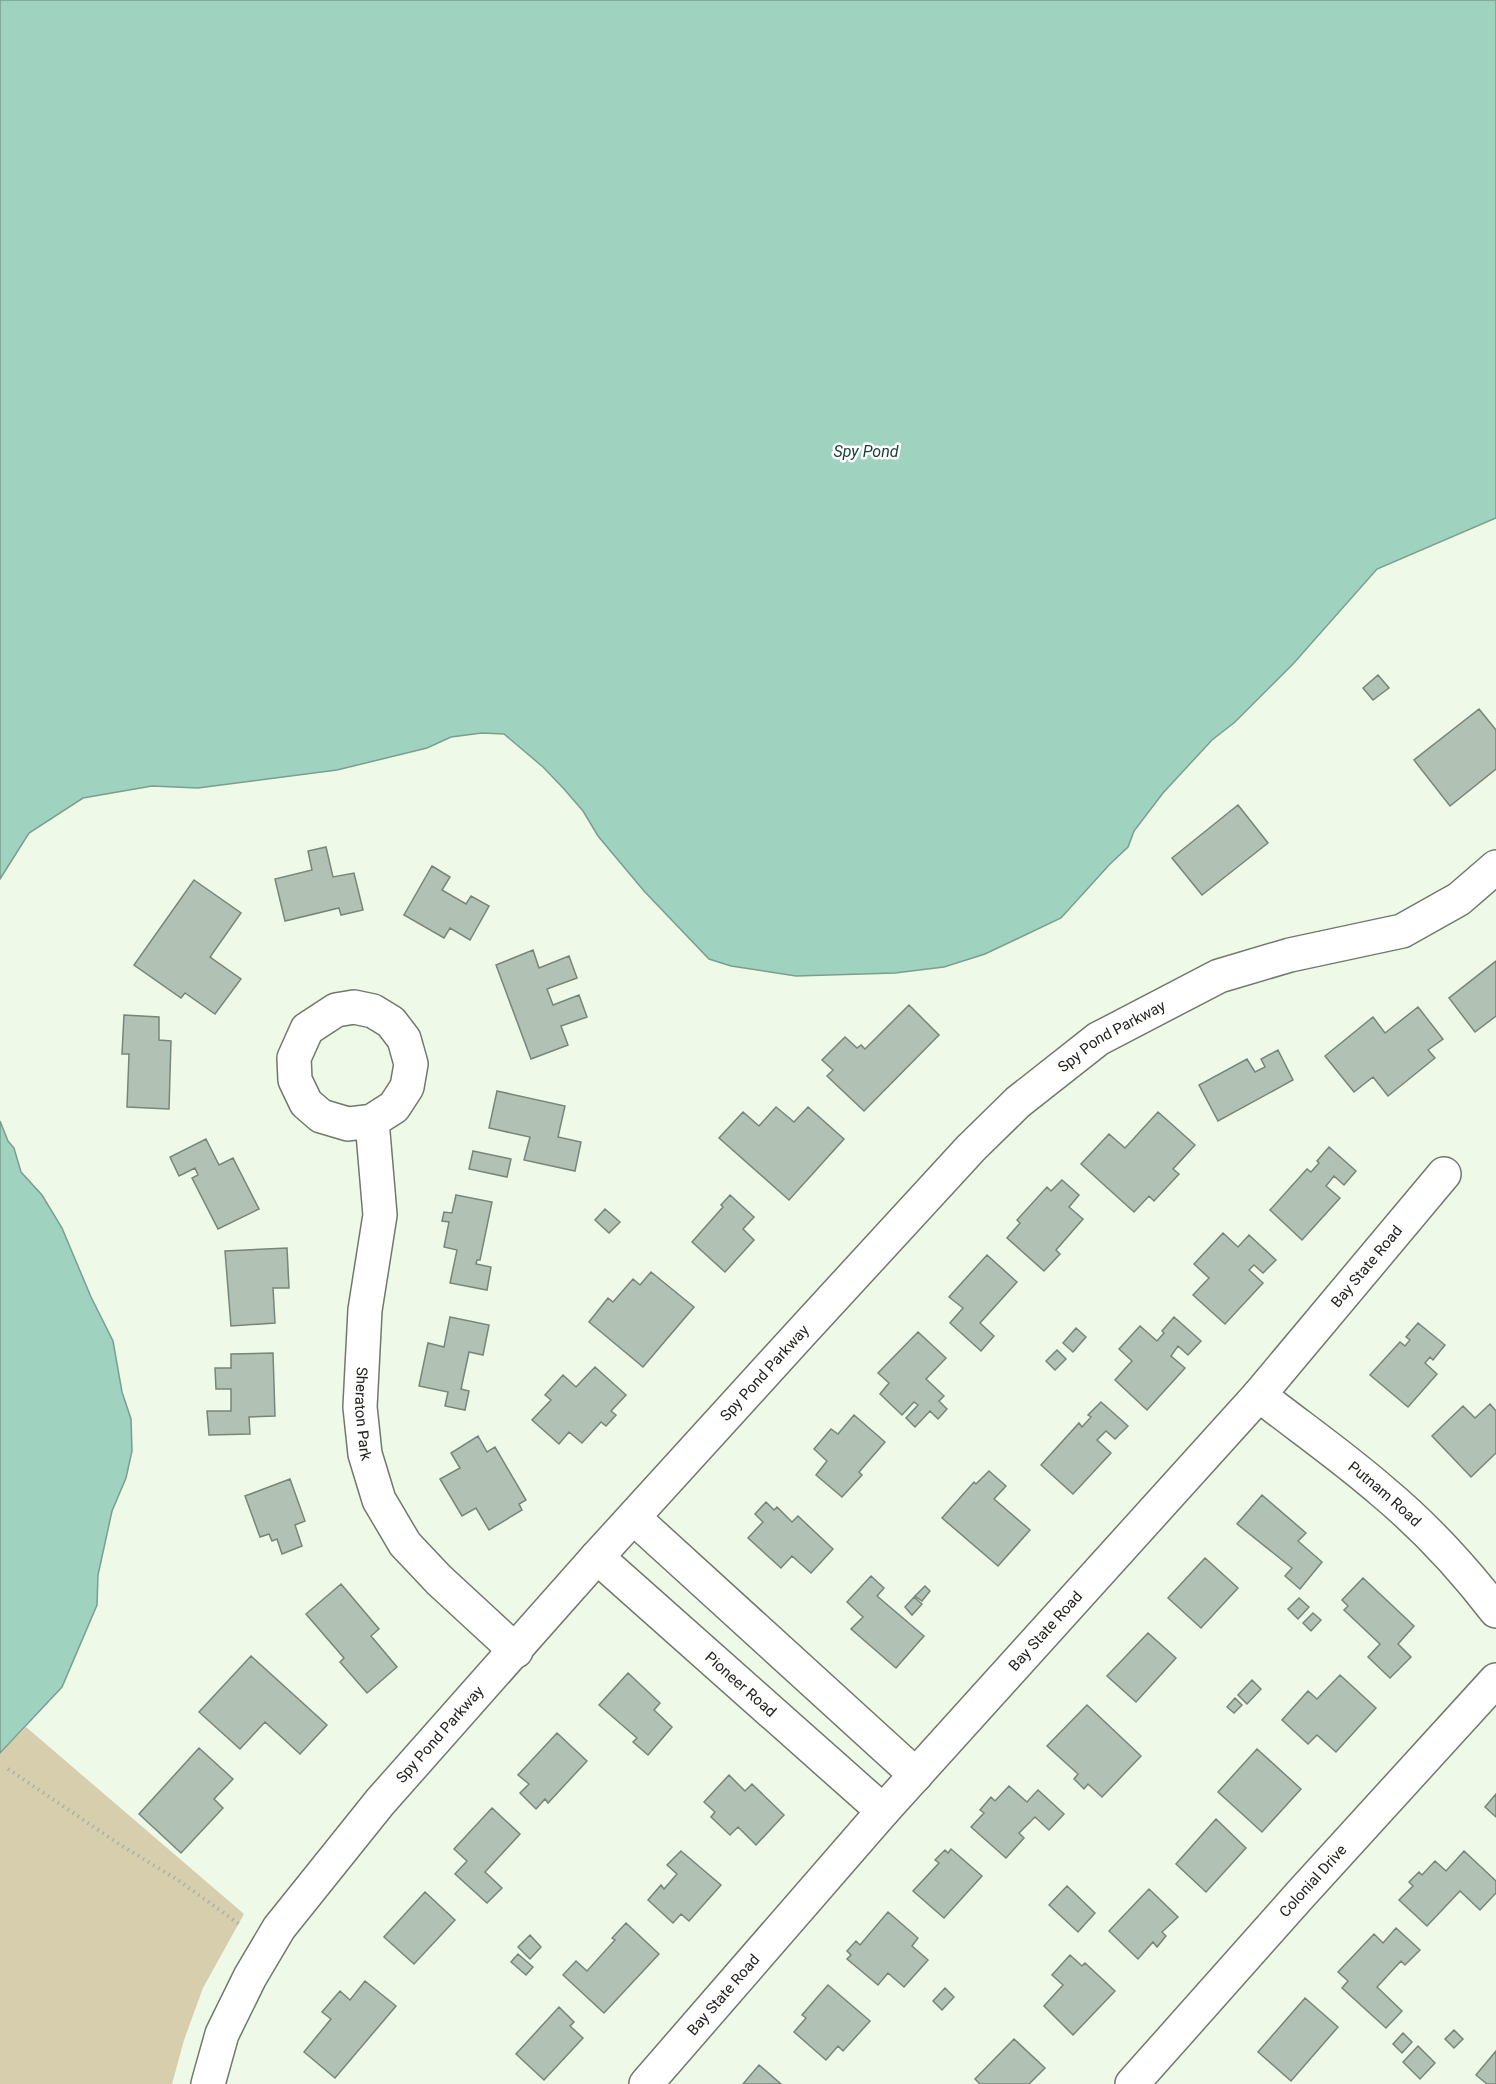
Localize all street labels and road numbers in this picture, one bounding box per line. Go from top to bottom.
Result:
street label: Spy Pond Parkway [1054,997,1168,1076]
street label: Bay State Road [1327,1222,1406,1311]
street label: Spy Pond Parkway [716,1321,813,1425]
street label: Sheraton Park [351,1367,376,1463]
street label: Putnam Road [1345,1458,1425,1530]
street label: Bay State Road [1005,1587,1086,1675]
street label: Pioneer Road [701,1648,780,1721]
street label: Spy Pond Parkway [392,1682,487,1787]
street label: Colonial Drive [1275,1841,1350,1921]
street label: Bay State Road [683,1951,763,2039]

